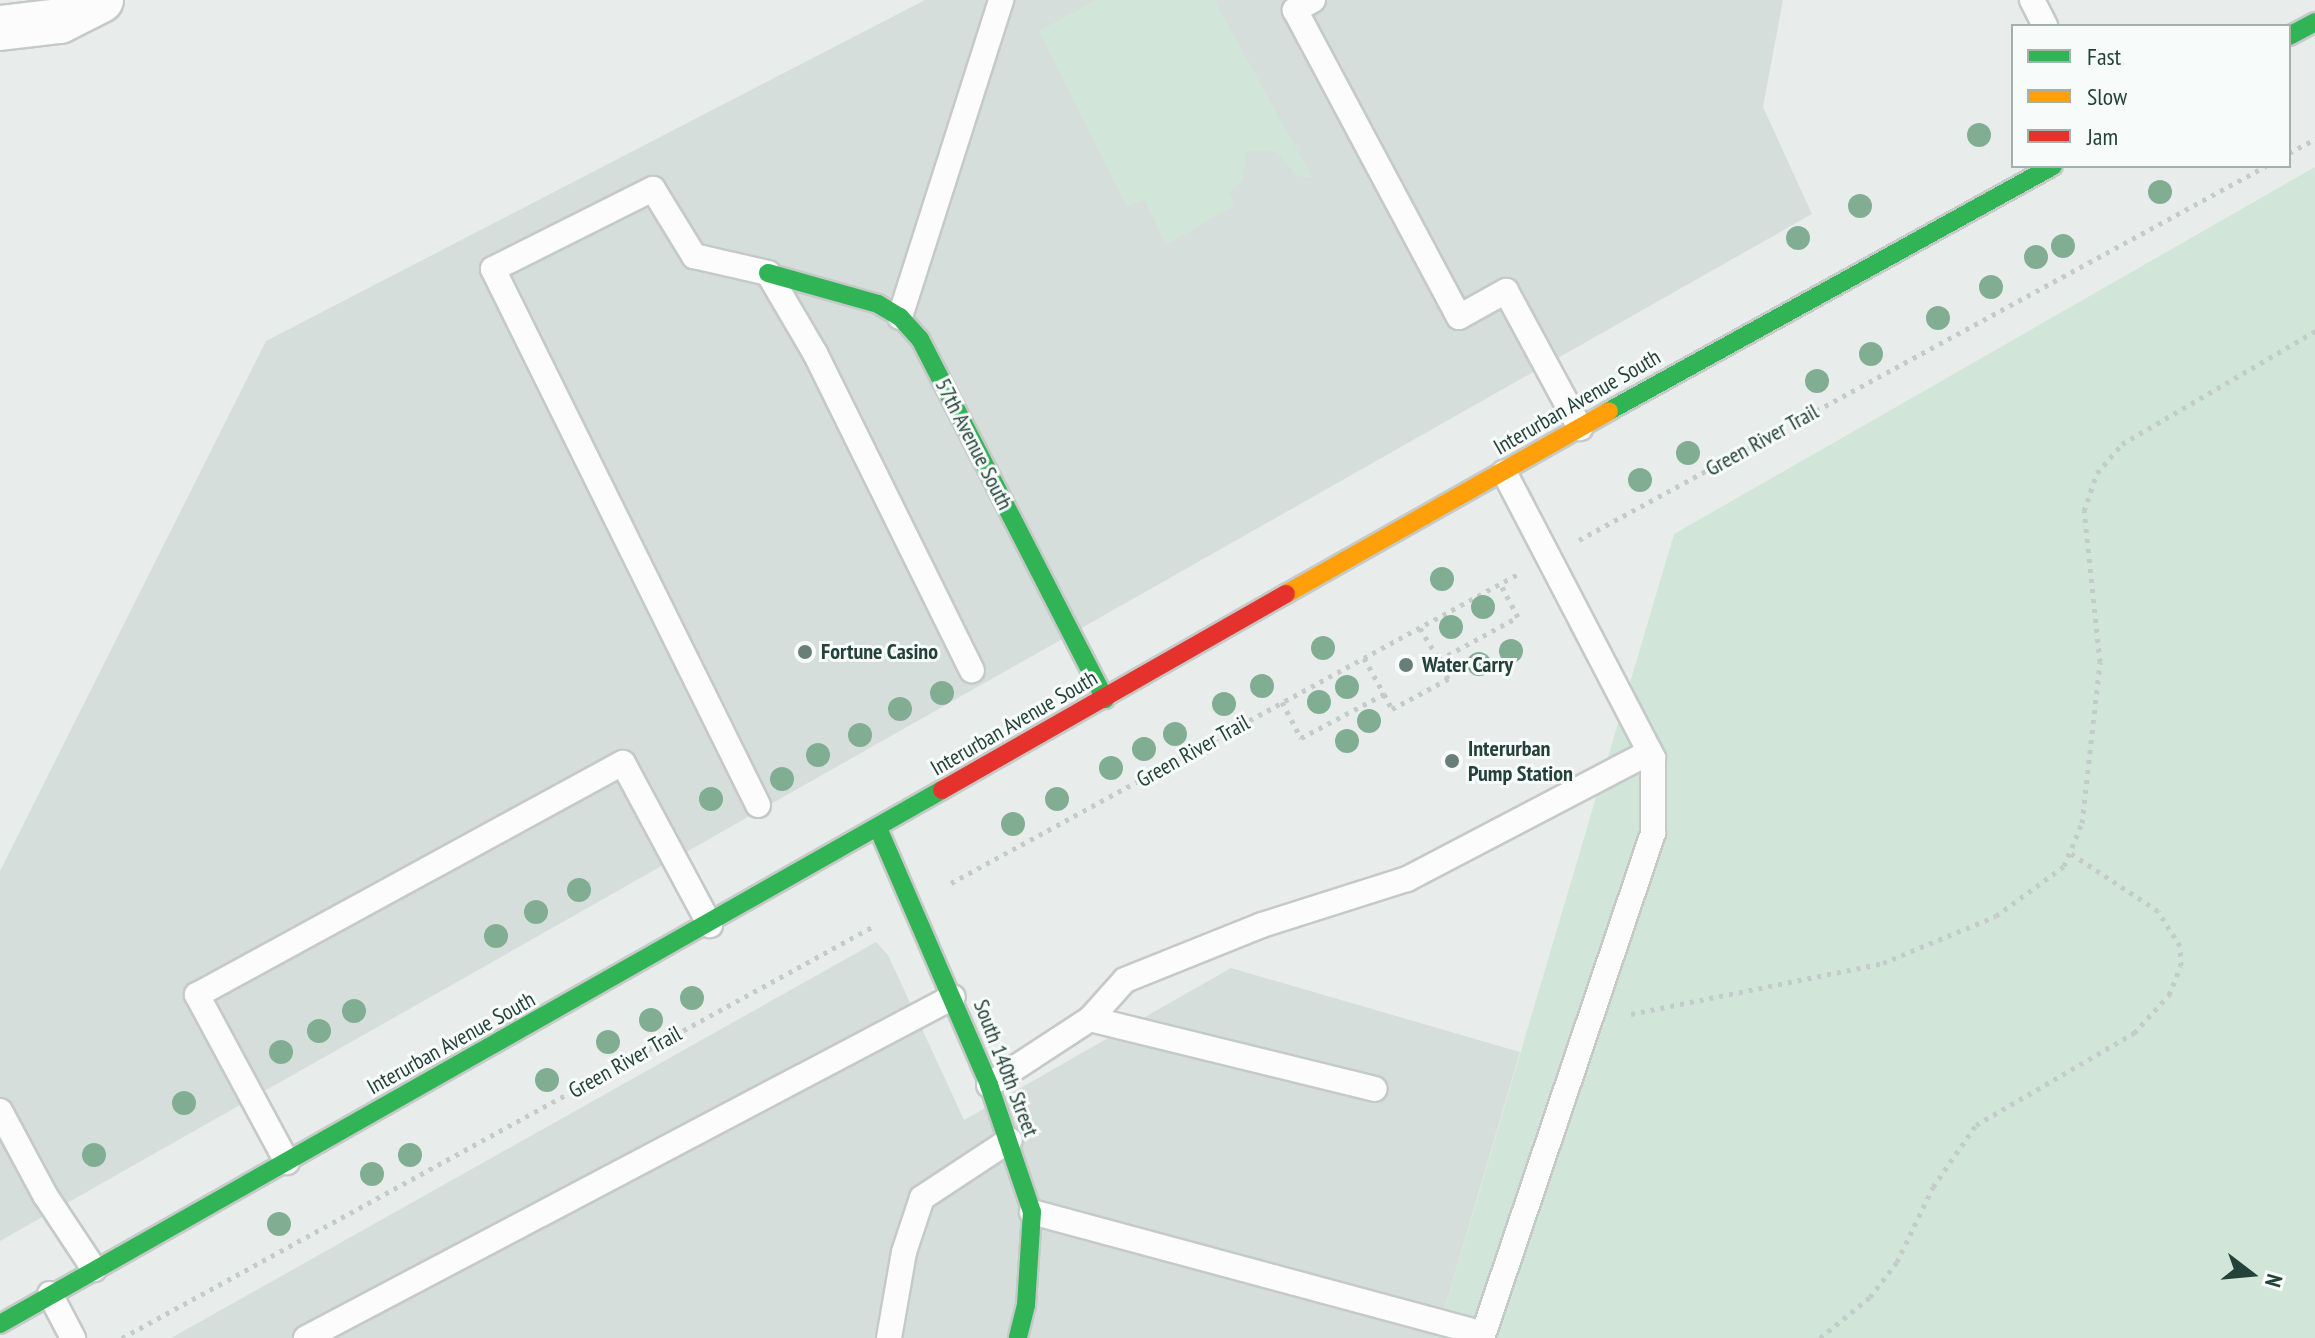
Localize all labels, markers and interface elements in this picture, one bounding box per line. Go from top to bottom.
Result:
legend [2011,24,2291,168]
text: Fast [2087,41,2121,72]
text: Slow [2087,81,2127,112]
text: Jam [2087,121,2118,152]
street label: Interurban Avenue South [1489,343,1665,461]
street label: 57th Avenue South [929,374,1019,514]
street label: Green River Trail [1701,398,1823,482]
place label: Fortune Casino [821,639,938,665]
marker: Fortune Casino [796,643,814,661]
place label: Water Carry [1422,652,1513,678]
marker: Water Carry [1397,656,1415,674]
street label: Interurban Avenue South [926,664,1102,782]
street label: Green River Trail [1132,709,1254,793]
place label: Interurban Pump Station [1468,735,1573,786]
marker: Interurban Pump Station [1443,752,1461,770]
street label: Interurban Avenue South [362,986,540,1100]
street label: South 140th Street [968,996,1044,1140]
street label: Green River Trail [564,1020,686,1104]
north arrow [2211,1234,2291,1314]
text: N [2259,1271,2289,1290]

